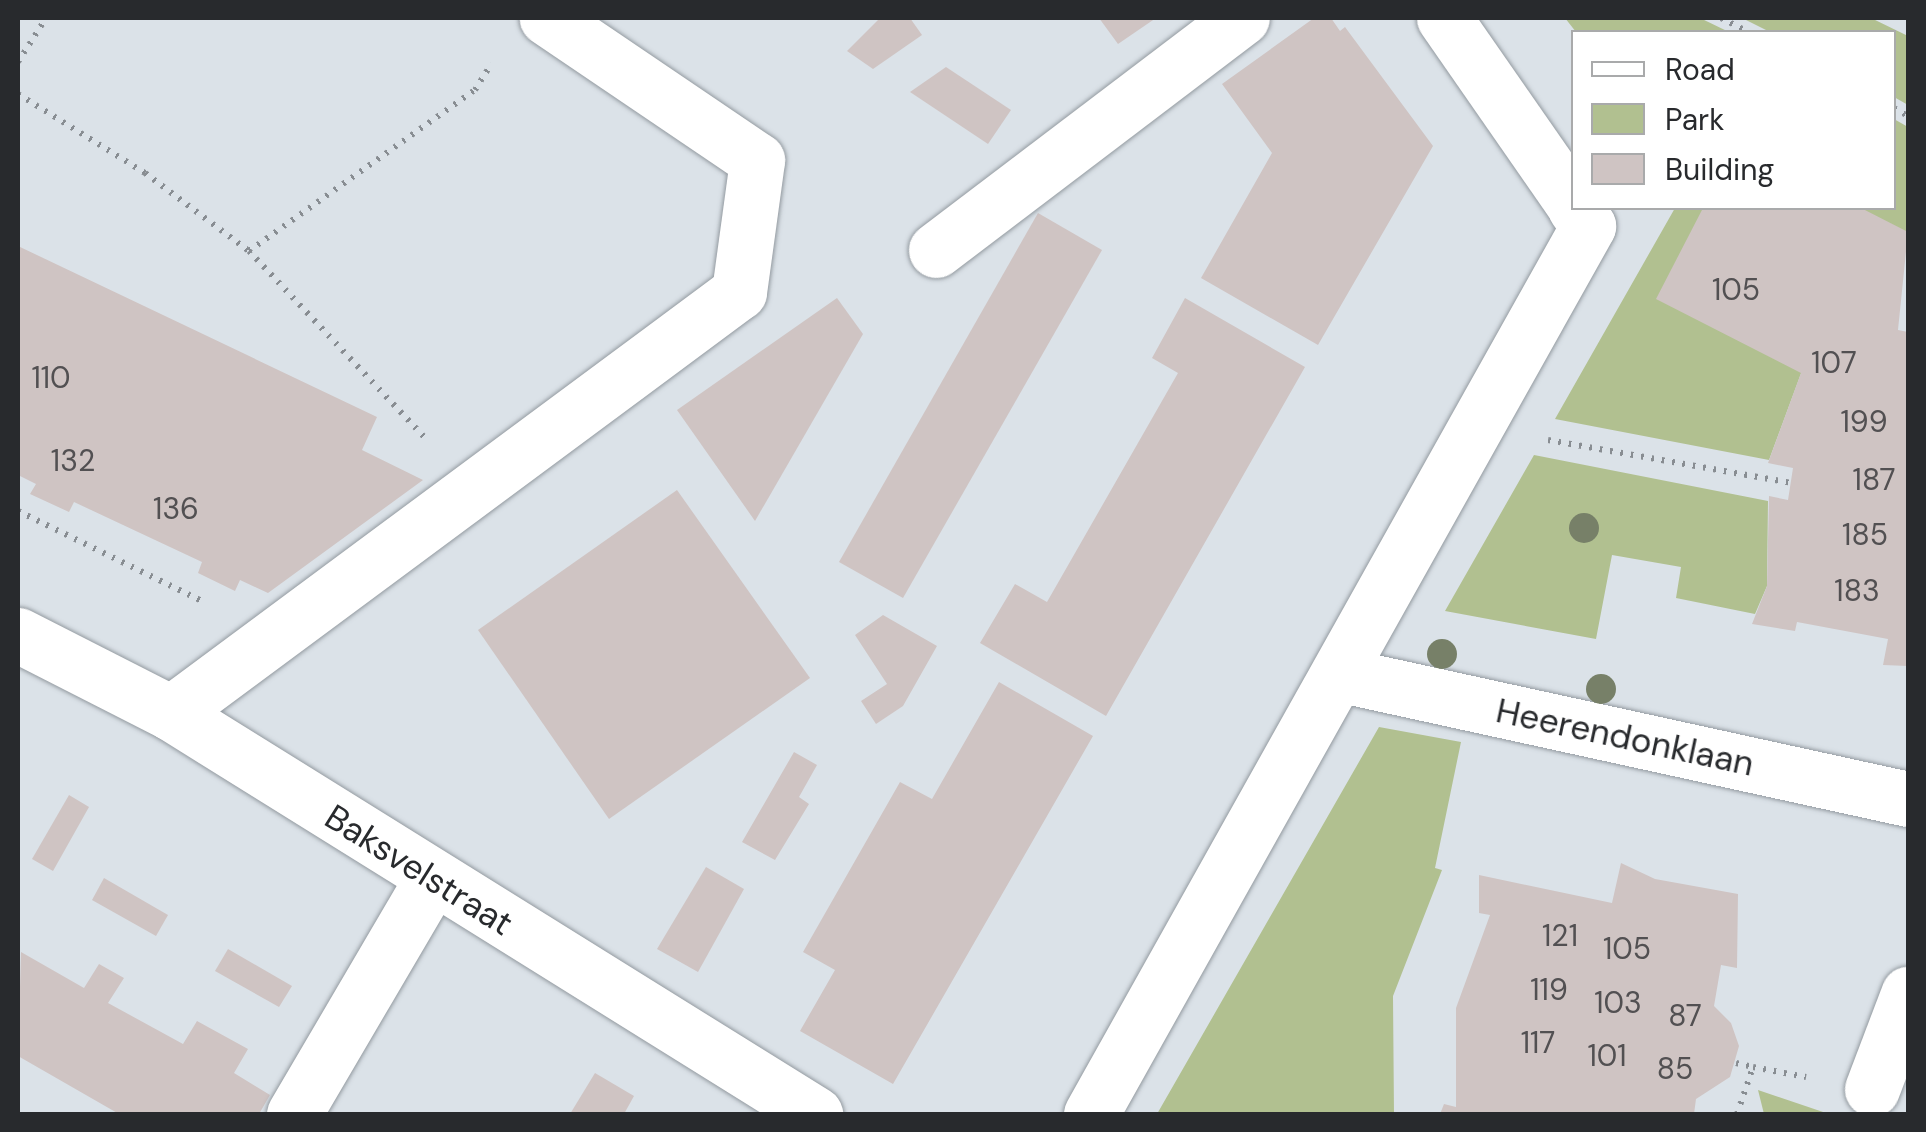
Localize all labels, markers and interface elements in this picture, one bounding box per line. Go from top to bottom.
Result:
legend [1571,30,1896,210]
text: Road [1665,50,1735,89]
text: Park [1665,100,1724,139]
text: Building [1665,150,1774,189]
house number: 105 [1712,272,1760,308]
house number: 107 [1811,345,1857,381]
house number: 110 [31,360,71,396]
house number: 199 [1840,404,1888,440]
house number: 132 [51,443,95,479]
house number: 187 [1853,462,1895,498]
house number: 136 [153,491,199,527]
house number: 185 [1842,517,1888,553]
house number: 183 [1834,573,1880,609]
street label: Heerendonklaan [1492,689,1758,785]
street label: Baksvelstraat [317,796,521,944]
house number: 121 [1542,918,1578,954]
house number: 105 [1603,931,1651,967]
house number: 119 [1530,972,1568,1008]
house number: 103 [1594,985,1642,1021]
house number: 87 [1668,998,1702,1034]
house number: 117 [1521,1025,1555,1061]
house number: 101 [1587,1038,1627,1074]
house number: 85 [1657,1051,1693,1087]

